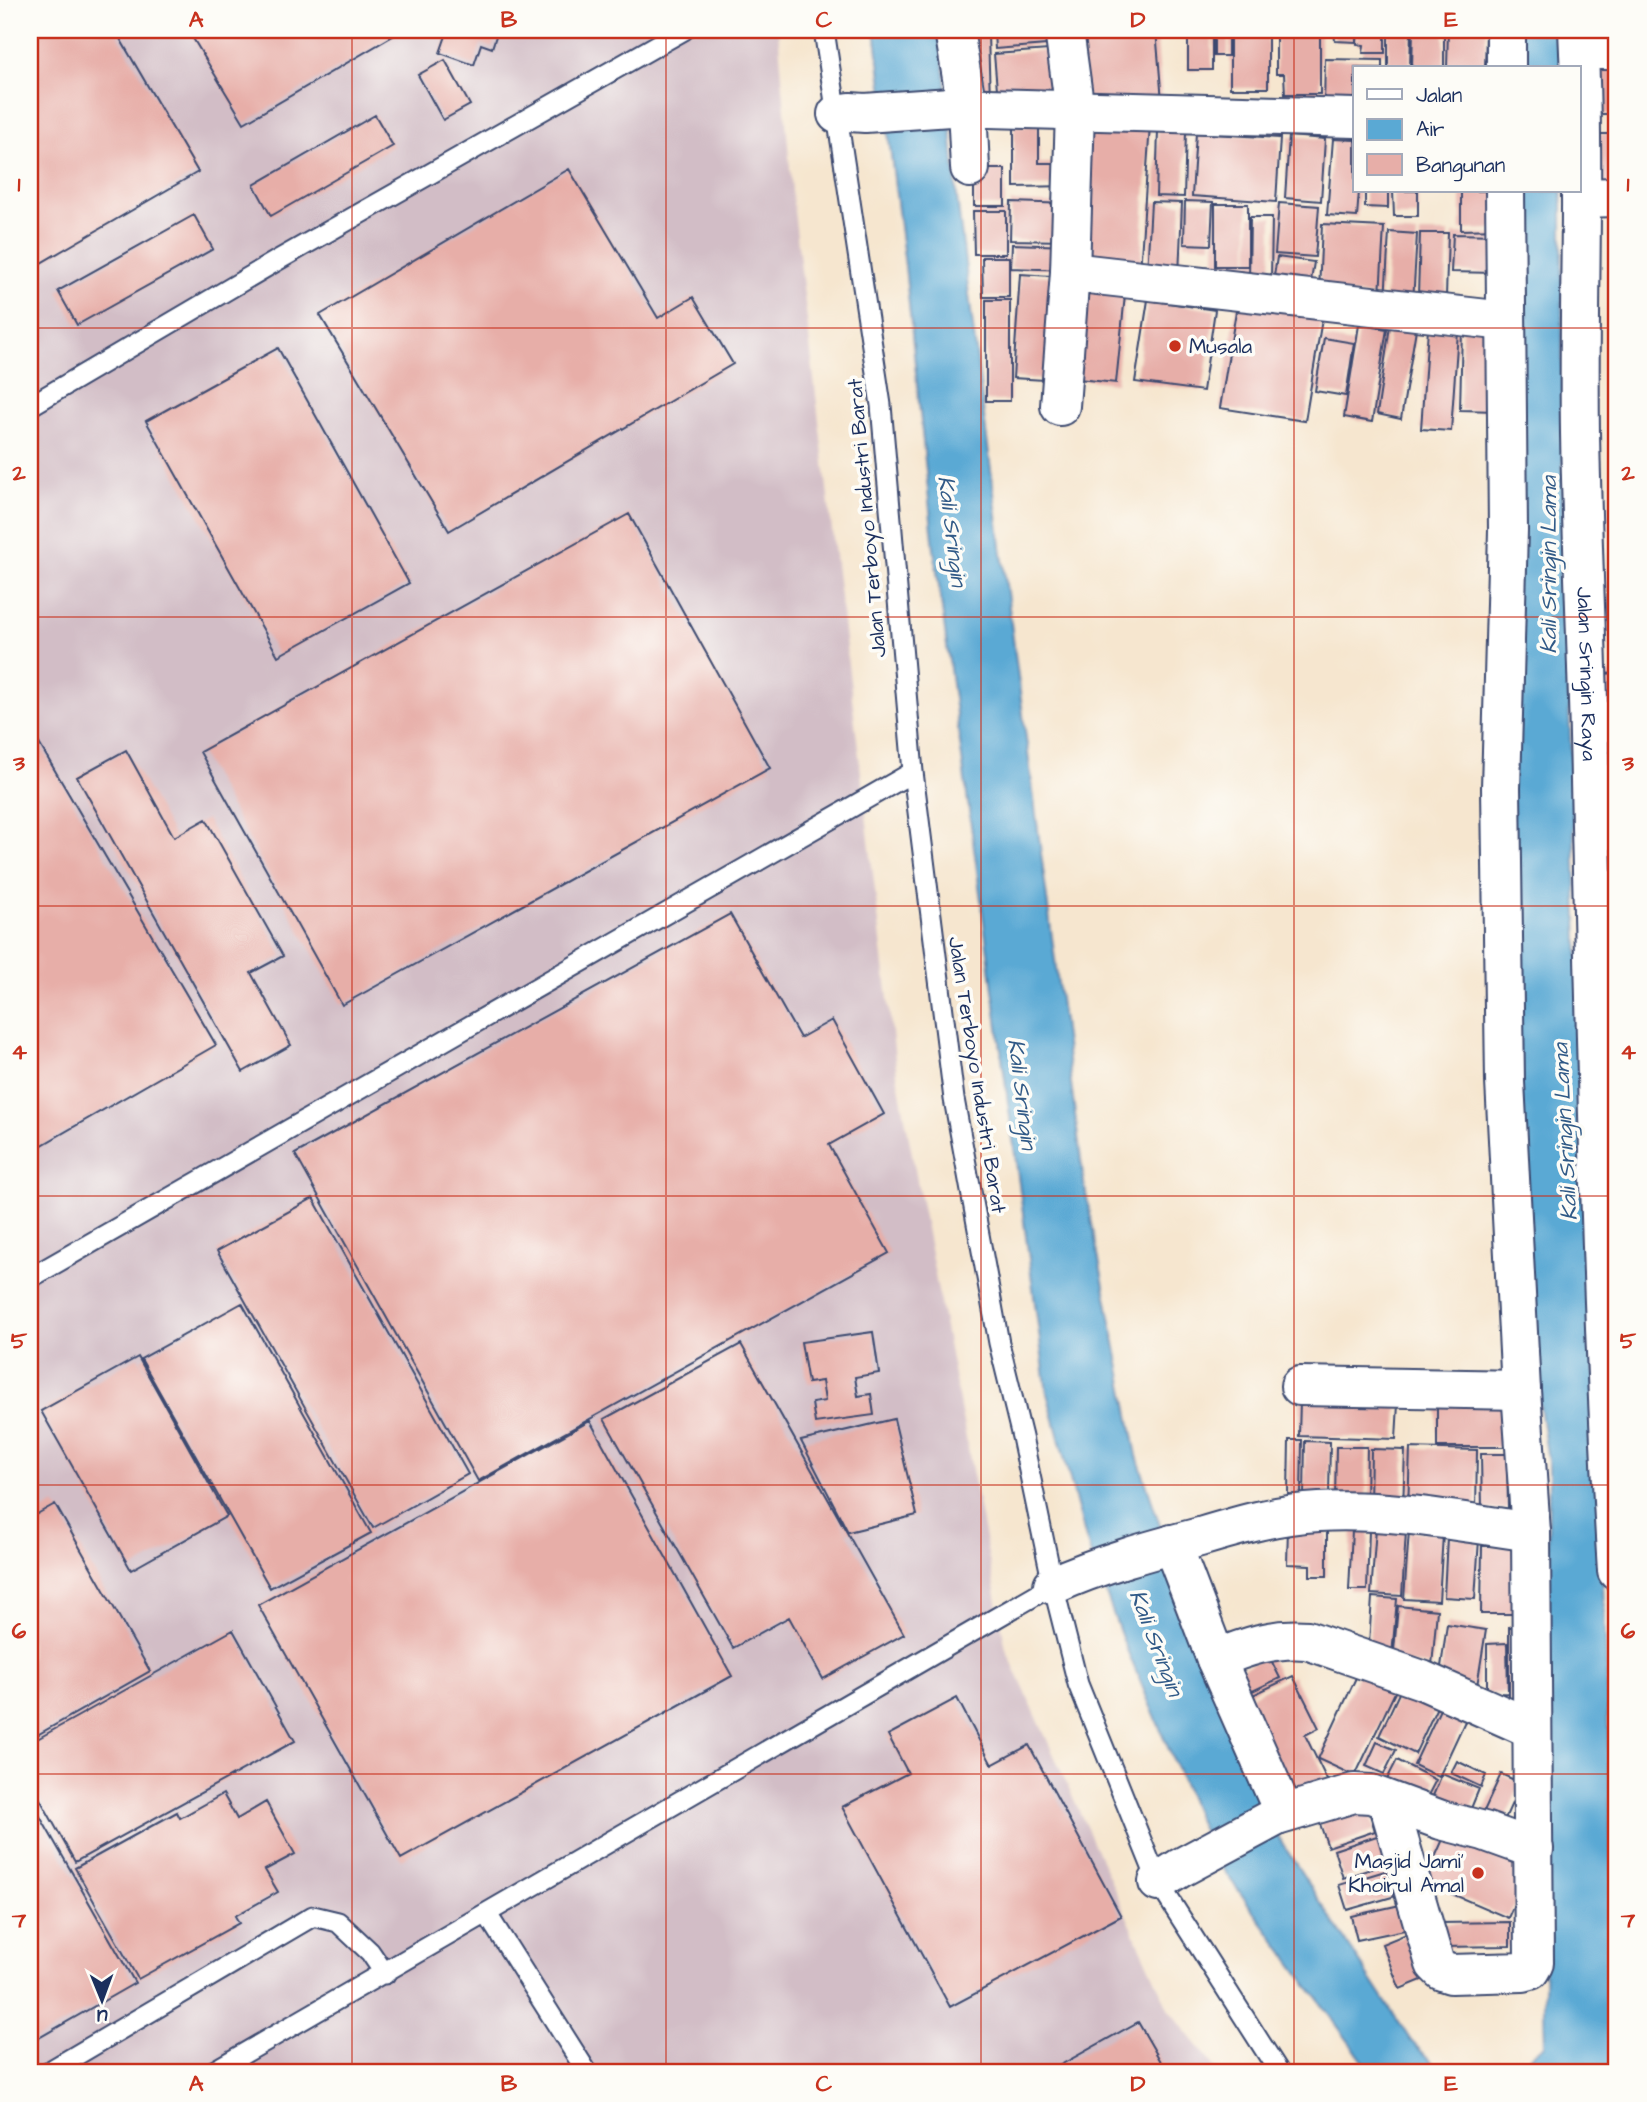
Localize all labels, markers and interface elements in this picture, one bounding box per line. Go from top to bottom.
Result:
text: A [189,4,204,36]
text: B [501,4,518,36]
text: C [816,4,833,36]
text: D [1131,4,1146,36]
text: E [1444,4,1458,36]
legend [1353,66,1580,192]
text: Jalan [1416,81,1462,110]
text: Air [1416,115,1445,144]
text: Bangunan [1416,151,1505,182]
text: 1 [18,168,21,200]
text: 1 [1627,168,1630,200]
place label: Musala [1189,332,1253,361]
marker: Musala [1167,338,1183,354]
street label: Jalan Terboyo Industri Barat [840,377,896,659]
text: 2 [11,457,26,489]
text: 2 [1620,457,1635,489]
water label: Kali Sringin [928,474,975,591]
water label: Kali Sringin Lama [1533,475,1566,654]
street label: Jalan Sringin Raya [1570,586,1604,762]
text: 3 [12,747,25,779]
text: 3 [1621,747,1634,779]
street label: Jalan Terboyo Industri Barat [939,935,1013,1216]
text: 4 [11,1036,27,1068]
text: 4 [1620,1036,1636,1068]
water label: Kali Sringin [998,1037,1045,1154]
water label: Kali Sringin Lama [1544,1041,1587,1222]
text: 5 [11,1325,28,1357]
text: 5 [1620,1325,1637,1357]
water label: Kali Sringin [1120,1585,1192,1703]
text: 6 [12,1615,27,1647]
text: 6 [1621,1615,1636,1647]
place label: Masjid Jami' Khoirul Amal [1348,1847,1464,1900]
marker: Masjid Jami' Khoirul Amal [1470,1865,1486,1881]
text: 7 [11,1904,27,1936]
text: 7 [1620,1904,1636,1936]
north arrow [66,1966,136,2036]
text: U [96,2002,108,2029]
text: A [189,2068,204,2100]
text: B [501,2068,518,2100]
text: C [816,2068,833,2100]
text: D [1131,2068,1146,2100]
text: E [1444,2068,1458,2100]

